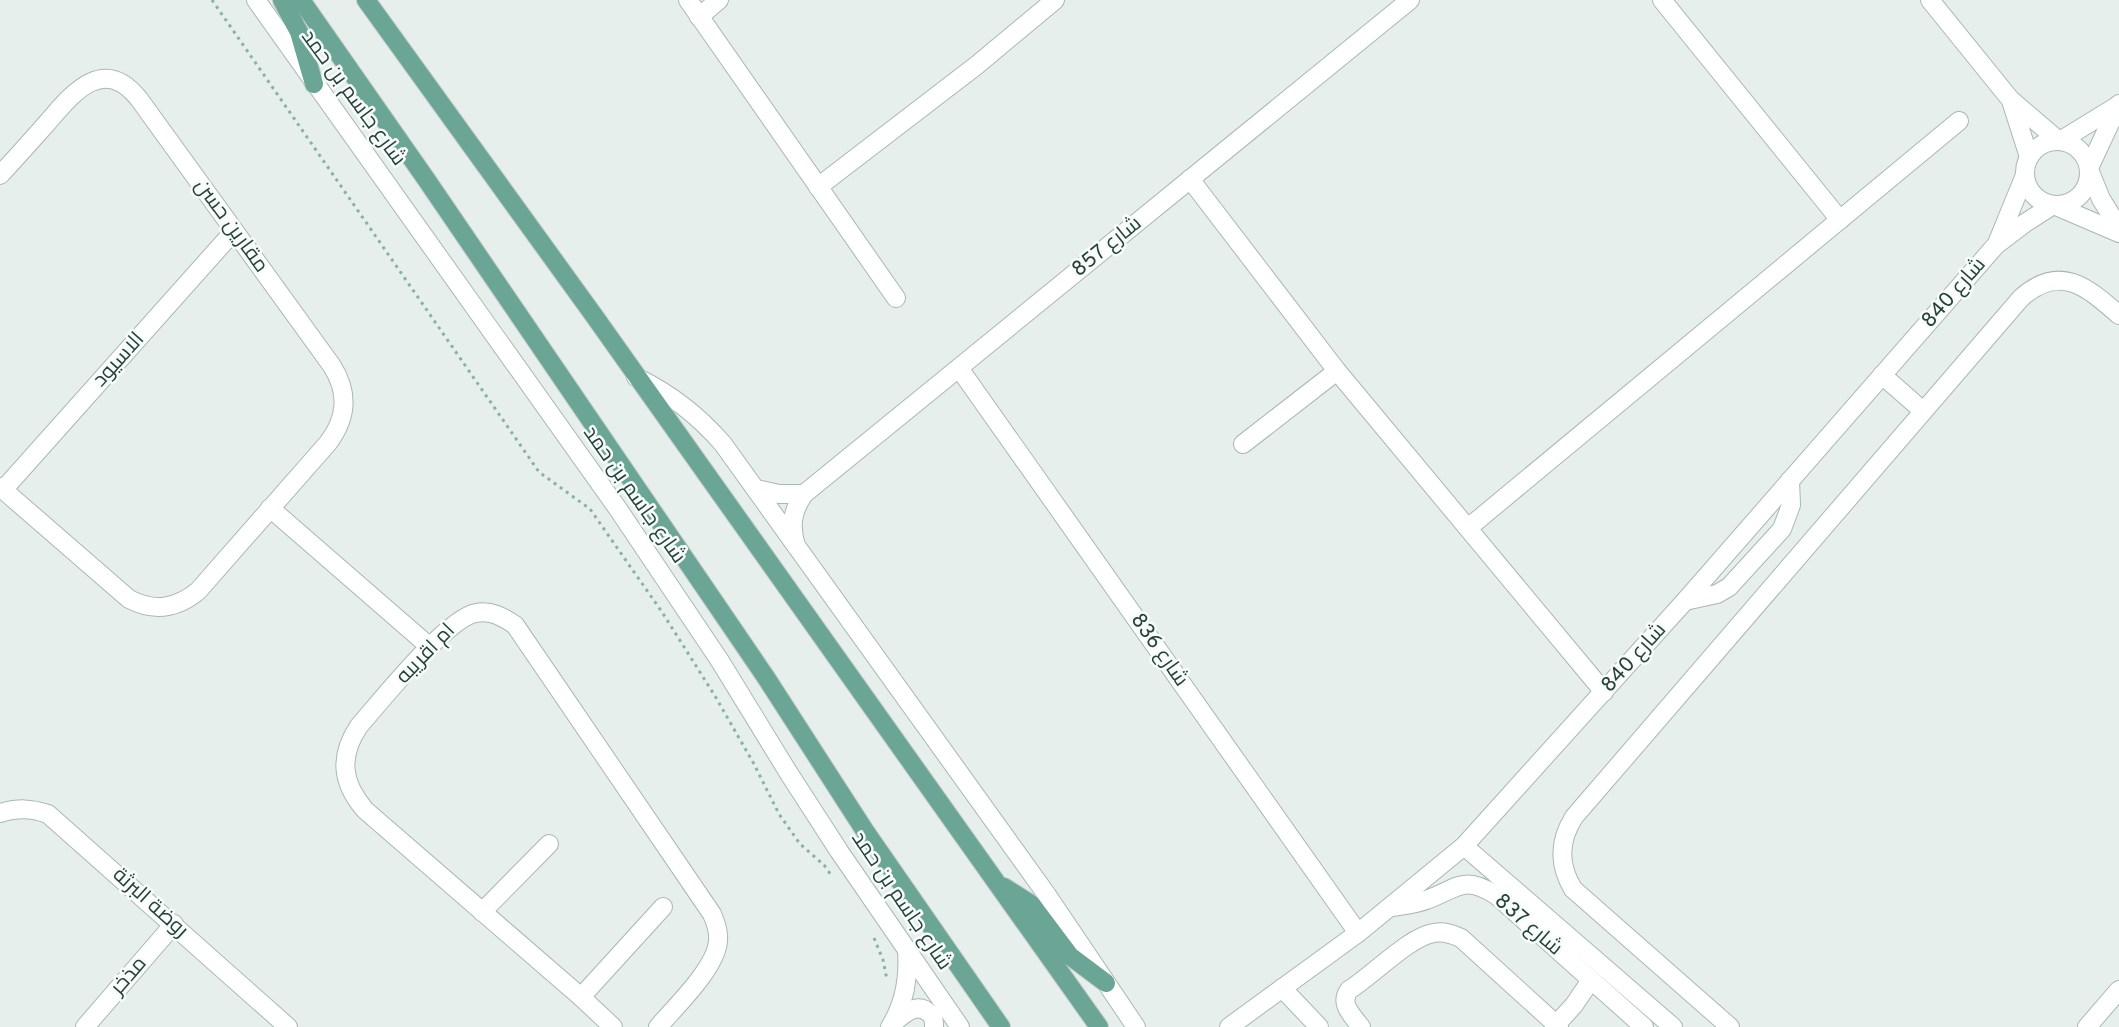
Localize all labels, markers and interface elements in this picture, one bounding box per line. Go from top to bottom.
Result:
street label: شارع جاسم بن حمد [294,25,412,171]
street label: مقارين حسن [188,174,274,278]
street label: شارع 857 [1067,211,1147,283]
street label: شارع 840 [1916,252,1992,334]
street label: الاسيود [87,327,151,393]
street label: شارع جاسم بن حمد [577,421,691,569]
street label: شارع 836 [1124,608,1194,692]
street label: شارع 840 [1596,617,1672,699]
street label: ام اقريبه [391,618,461,690]
street label: شارع جاسم بن حمد [845,826,957,976]
street label: روضة البرثة [106,862,194,944]
street label: شارع 837 [1488,888,1568,962]
street label: مذخر [104,951,153,1002]

